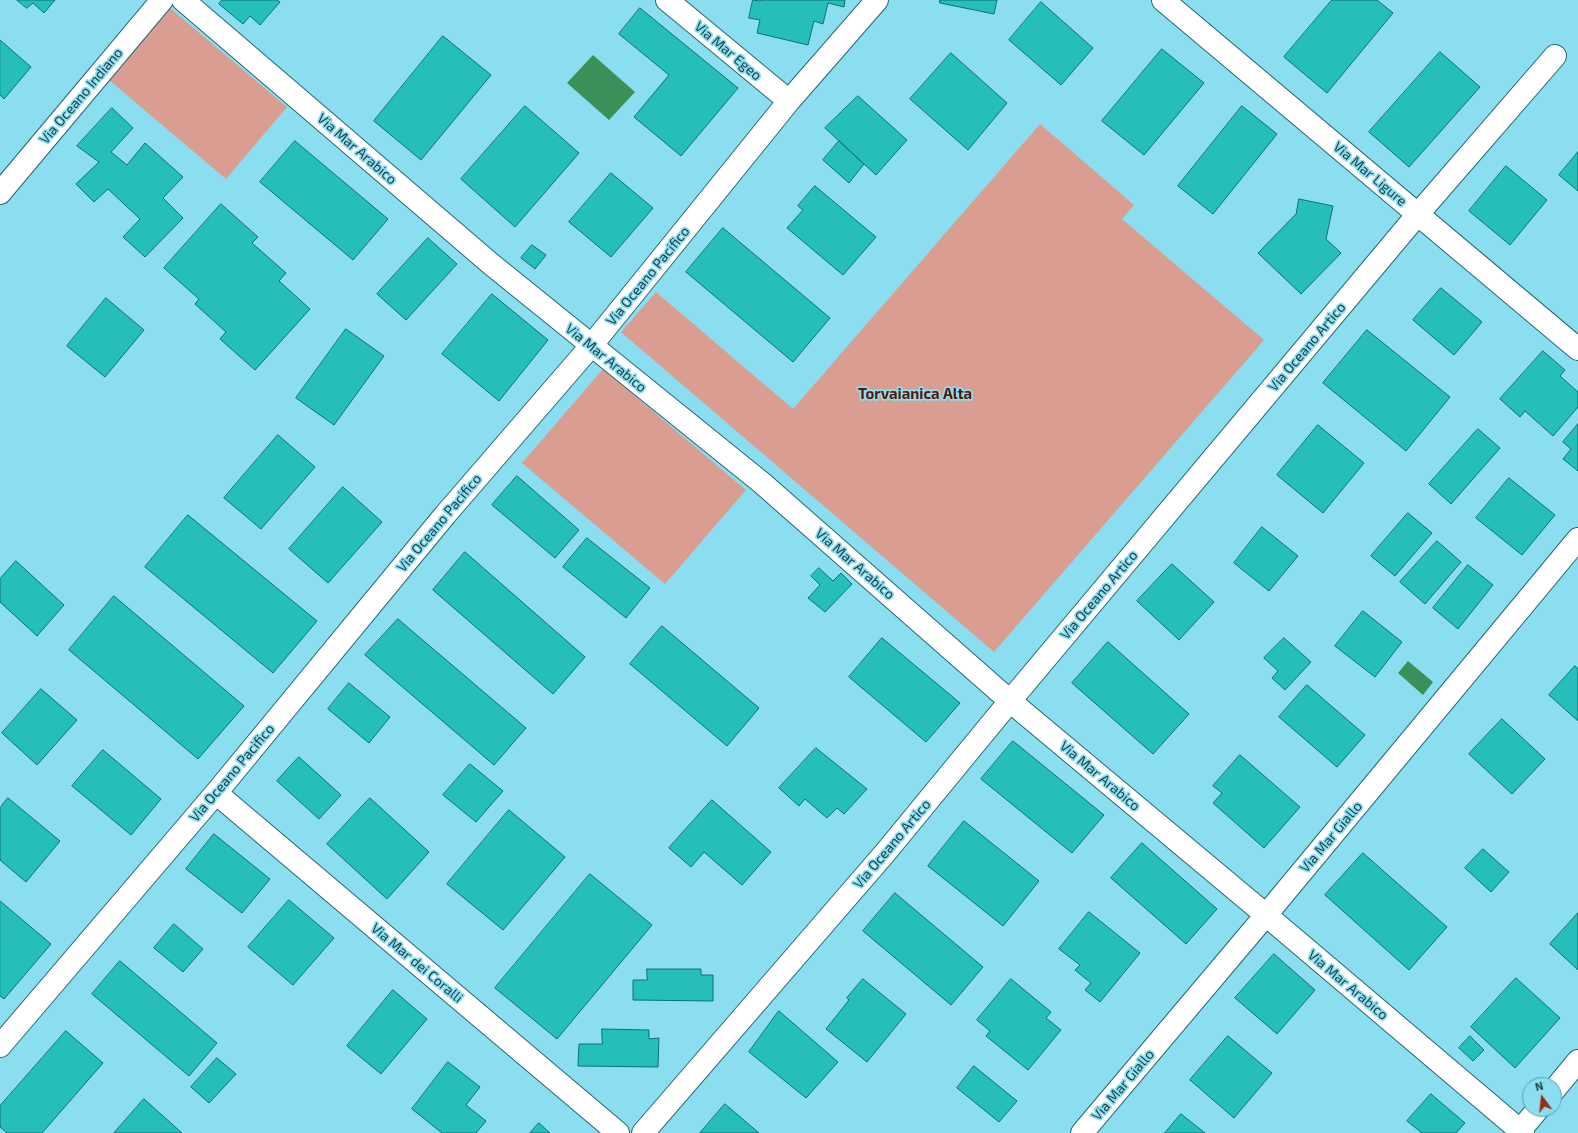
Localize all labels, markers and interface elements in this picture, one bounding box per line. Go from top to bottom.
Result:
street label: Via Mar Egeo [691,18,765,84]
street label: Via Oceano Indiano [36,44,126,148]
street label: Via Mar Arabico [314,110,400,188]
street label: Via Mar Ligure [1330,138,1410,210]
street label: Via Oceano Pacifico [603,223,693,329]
street label: Via Oceano Artico [1265,299,1349,395]
street label: Via Mar Arabico [562,320,650,396]
district label: Torvaianica Alta [858,385,972,403]
street label: Via Oceano Pacifico [393,471,485,575]
street label: Via Mar Arabico [812,525,898,603]
street label: Via Oceano Artico [1057,547,1141,643]
street label: Via Oceano Pacifico [186,721,278,825]
street label: Via Mar Arabico [1056,738,1144,814]
street label: Via Oceano Artico [850,796,934,892]
street label: Via Mar Giallo [1296,798,1366,876]
street label: Via Mar dei Coralli [368,920,466,1006]
street label: Via Mar Arabico [1304,947,1392,1023]
street label: Via Mar Giallo [1088,1046,1158,1124]
north arrow [1522,1077,1562,1117]
text: N [1533,1079,1545,1093]

